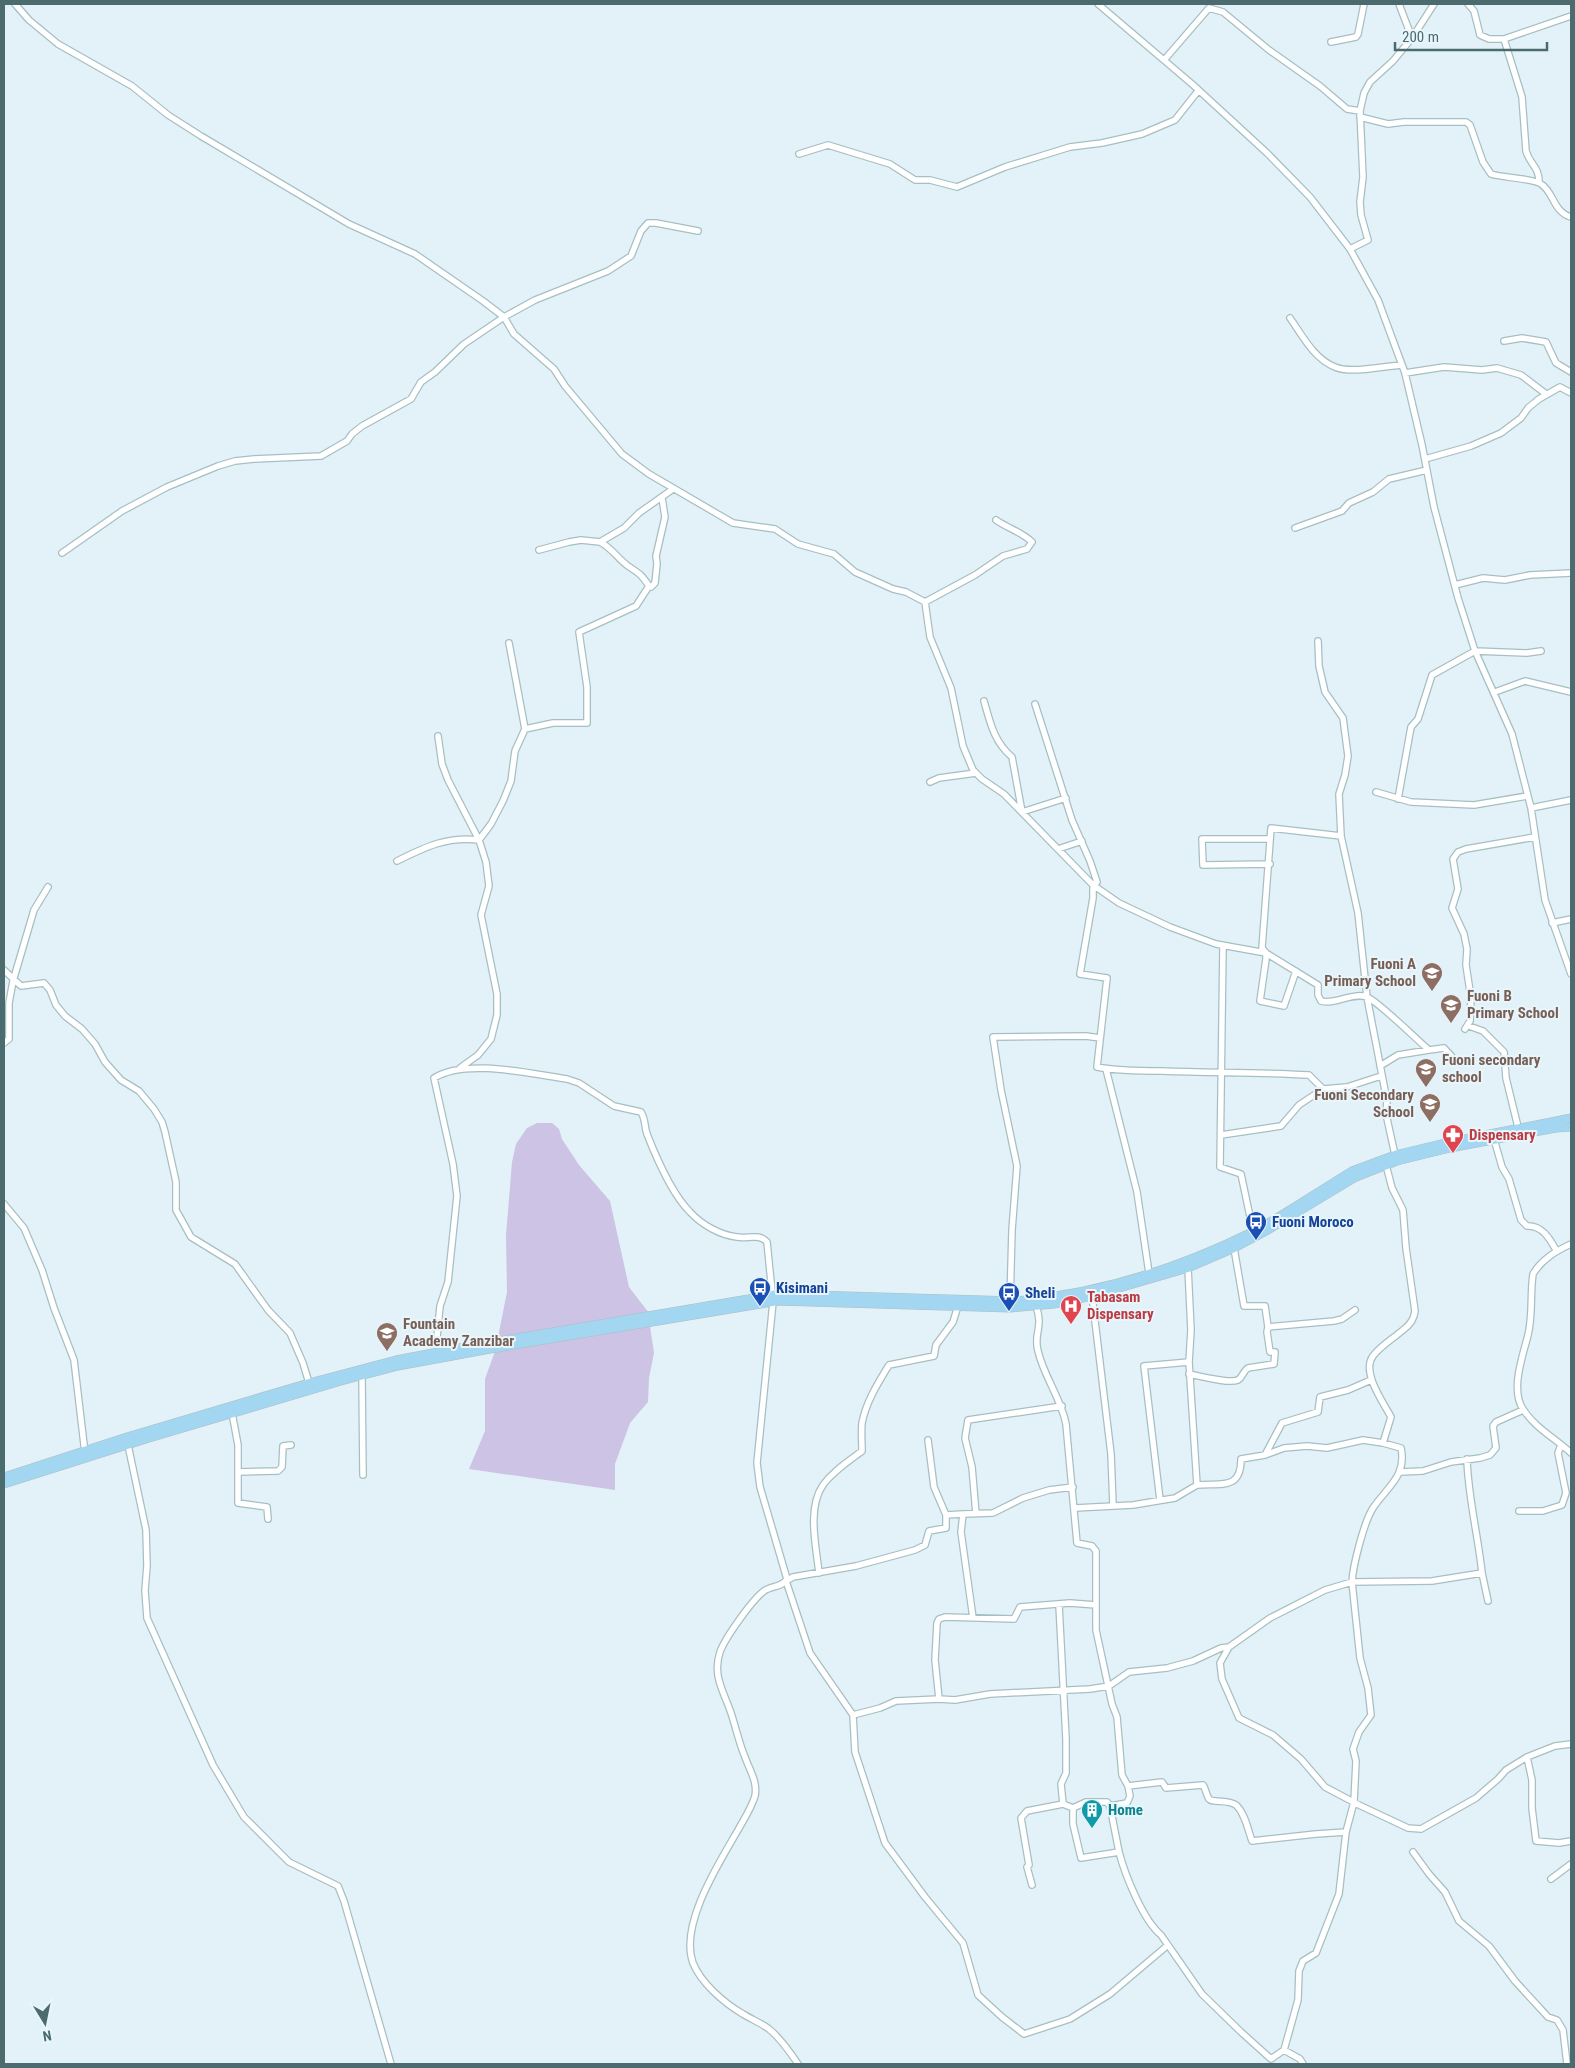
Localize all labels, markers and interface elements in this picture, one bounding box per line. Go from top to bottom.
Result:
scale bar [1395,20,1548,52]
text: 200 m [1402,28,1439,46]
place label: Fuoni A Primary School [1324,955,1416,990]
school or university icon: Fuoni A Primary School [1420,961,1444,992]
place label: Fuoni B Primary School [1467,987,1559,1022]
school or university icon: Fuoni B Primary School [1439,993,1463,1024]
place label: Fuoni secondary school [1442,1051,1541,1086]
school or university icon: Fuoni secondary school [1414,1057,1438,1088]
place label: Fuoni Secondary School [1314,1086,1414,1121]
school or university icon: Fuoni Secondary School [1418,1092,1442,1123]
pharmacy icon: Dispensary [1441,1123,1465,1154]
place label: Dispensary [1469,1126,1536,1144]
bus stop icon: Fuoni Moroco [1244,1210,1268,1241]
place label: Fuoni Moroco [1272,1213,1354,1231]
bus stop icon: Kisimani [748,1276,772,1307]
place label: Kisimani [776,1279,828,1297]
bus stop icon: Sheli [997,1281,1021,1312]
place label: Sheli [1025,1284,1055,1302]
place label: Tabasam Dispensary [1087,1288,1154,1323]
hospital icon: Tabasam Dispensary [1059,1294,1083,1325]
place label: Fountain Academy Zanzibar [403,1315,514,1350]
school or university icon: Fountain Academy Zanzibar [375,1321,399,1352]
building icon: Home [1080,1798,1104,1829]
place label: Home [1108,1801,1143,1819]
north arrow [20,1998,70,2048]
text: N [42,2027,53,2044]

